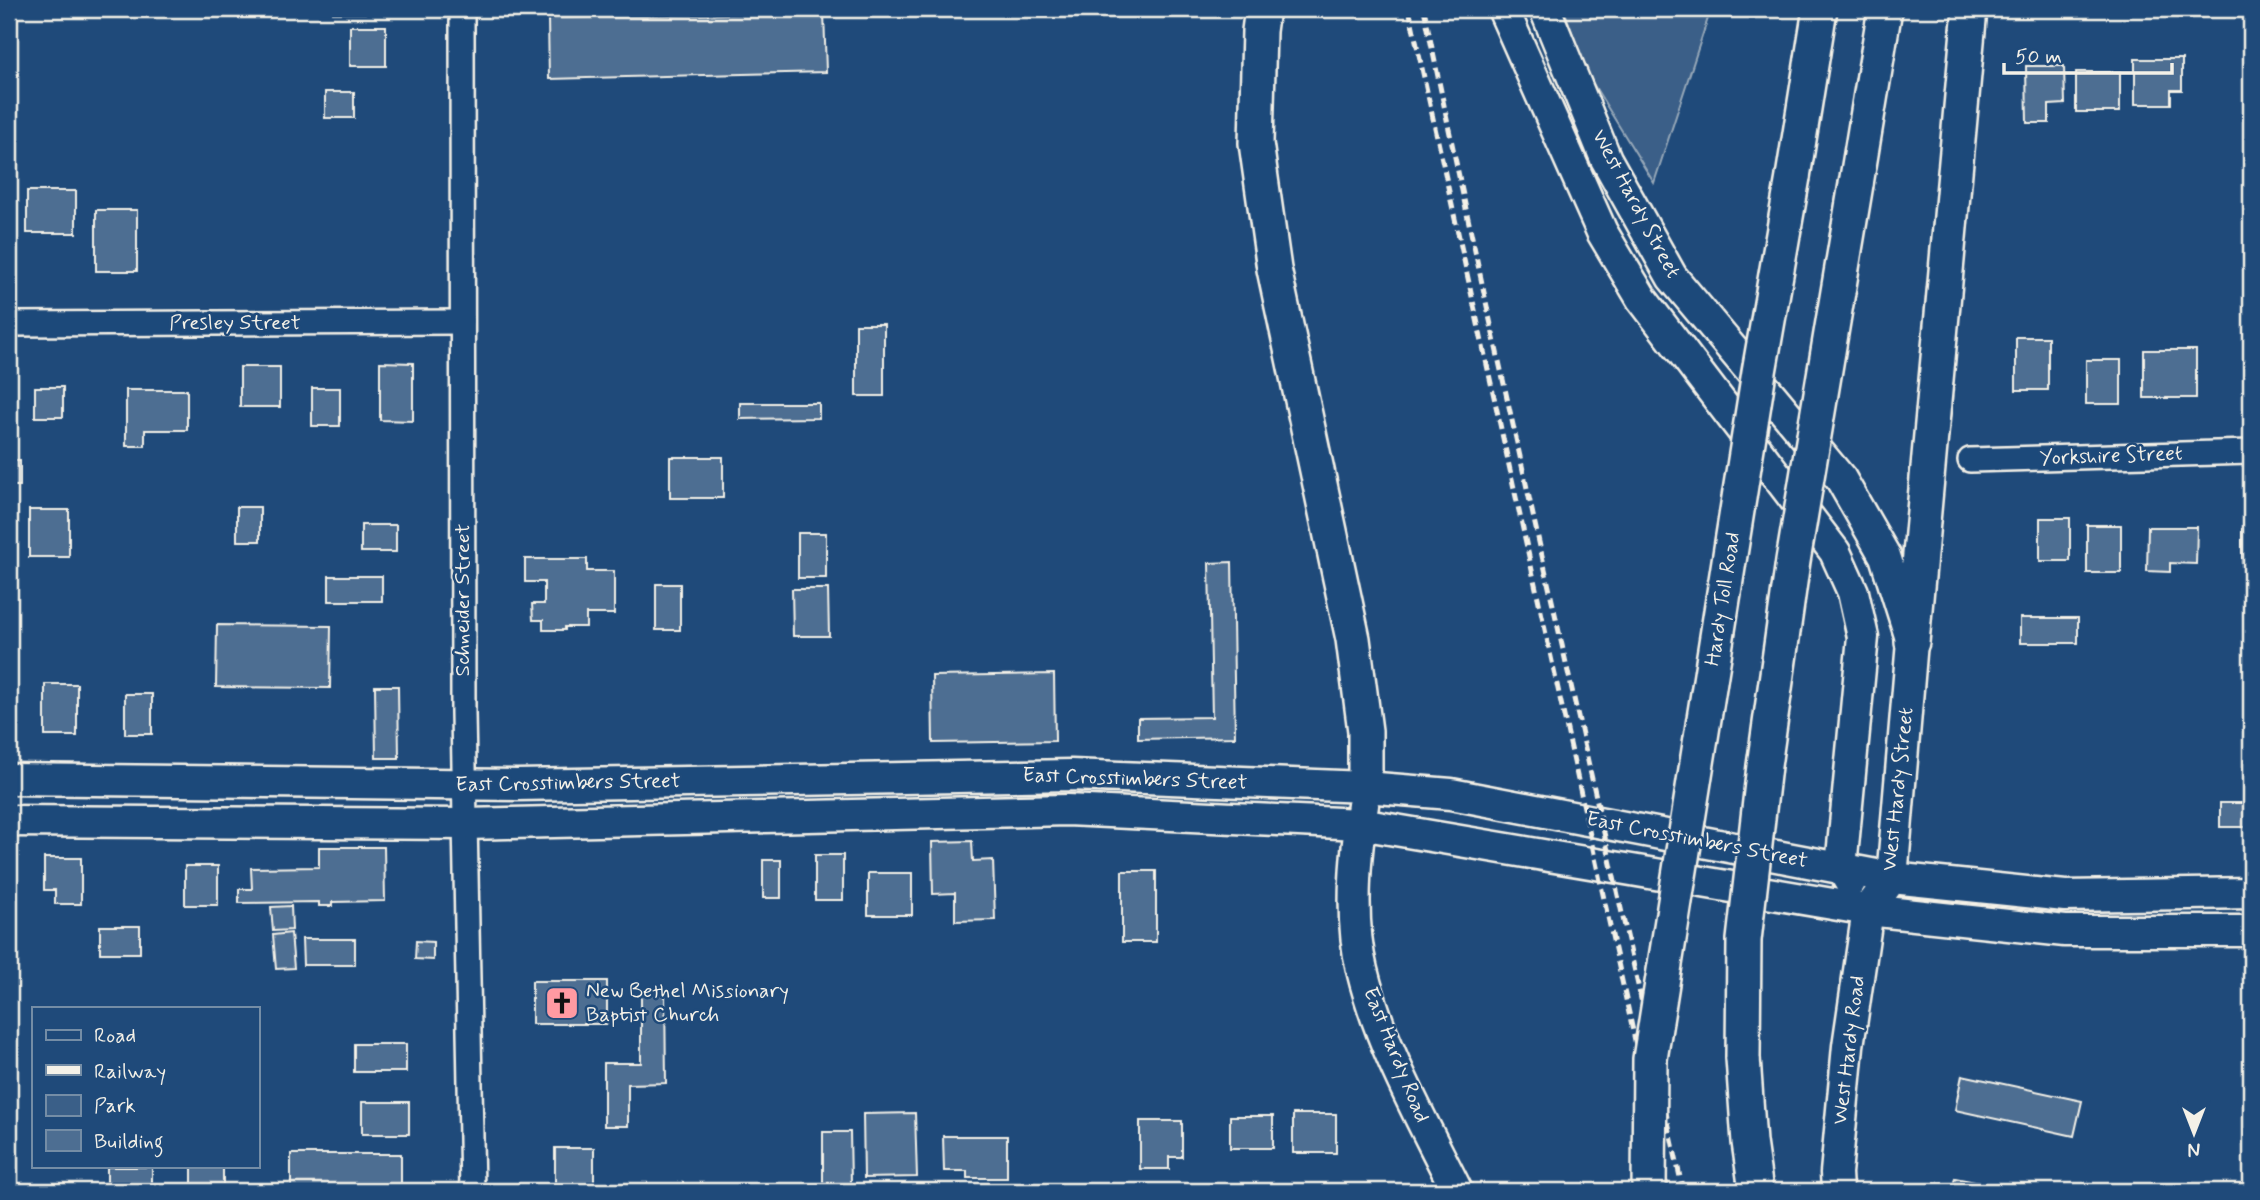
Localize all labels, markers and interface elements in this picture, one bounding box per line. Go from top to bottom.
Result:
scale bar [2004,32,2172,76]
text: 50 m [2015,43,2062,71]
street label: West Hardy Street [1585,125,1687,283]
street label: Presley Street [169,309,301,337]
street label: Yorkshire Street [2039,440,2183,472]
street label: Schneider Street [449,523,477,676]
street label: Hardy Toll Road [1699,530,1747,668]
street label: West Hardy Street [1875,706,1921,872]
street label: East Crosstimbers Street [1022,761,1248,797]
street label: East Crosstimbers Street [455,767,681,799]
street label: East Crosstimbers Street [1584,805,1810,875]
street label: West Hardy Road [1826,974,1872,1126]
place label: New Bethel Missionary Baptist Church [586,977,789,1029]
street label: East Hardy Road [1356,983,1436,1127]
church icon: New Bethel Missionary Baptist Church [543,984,581,1022]
legend [32,1007,259,1168]
text: Road [94,1022,136,1050]
text: Railway [94,1058,166,1086]
text: Park [94,1092,136,1120]
north arrow [2158,1098,2228,1168]
text: Building [94,1128,164,1158]
text: N [2188,1136,2200,1161]

